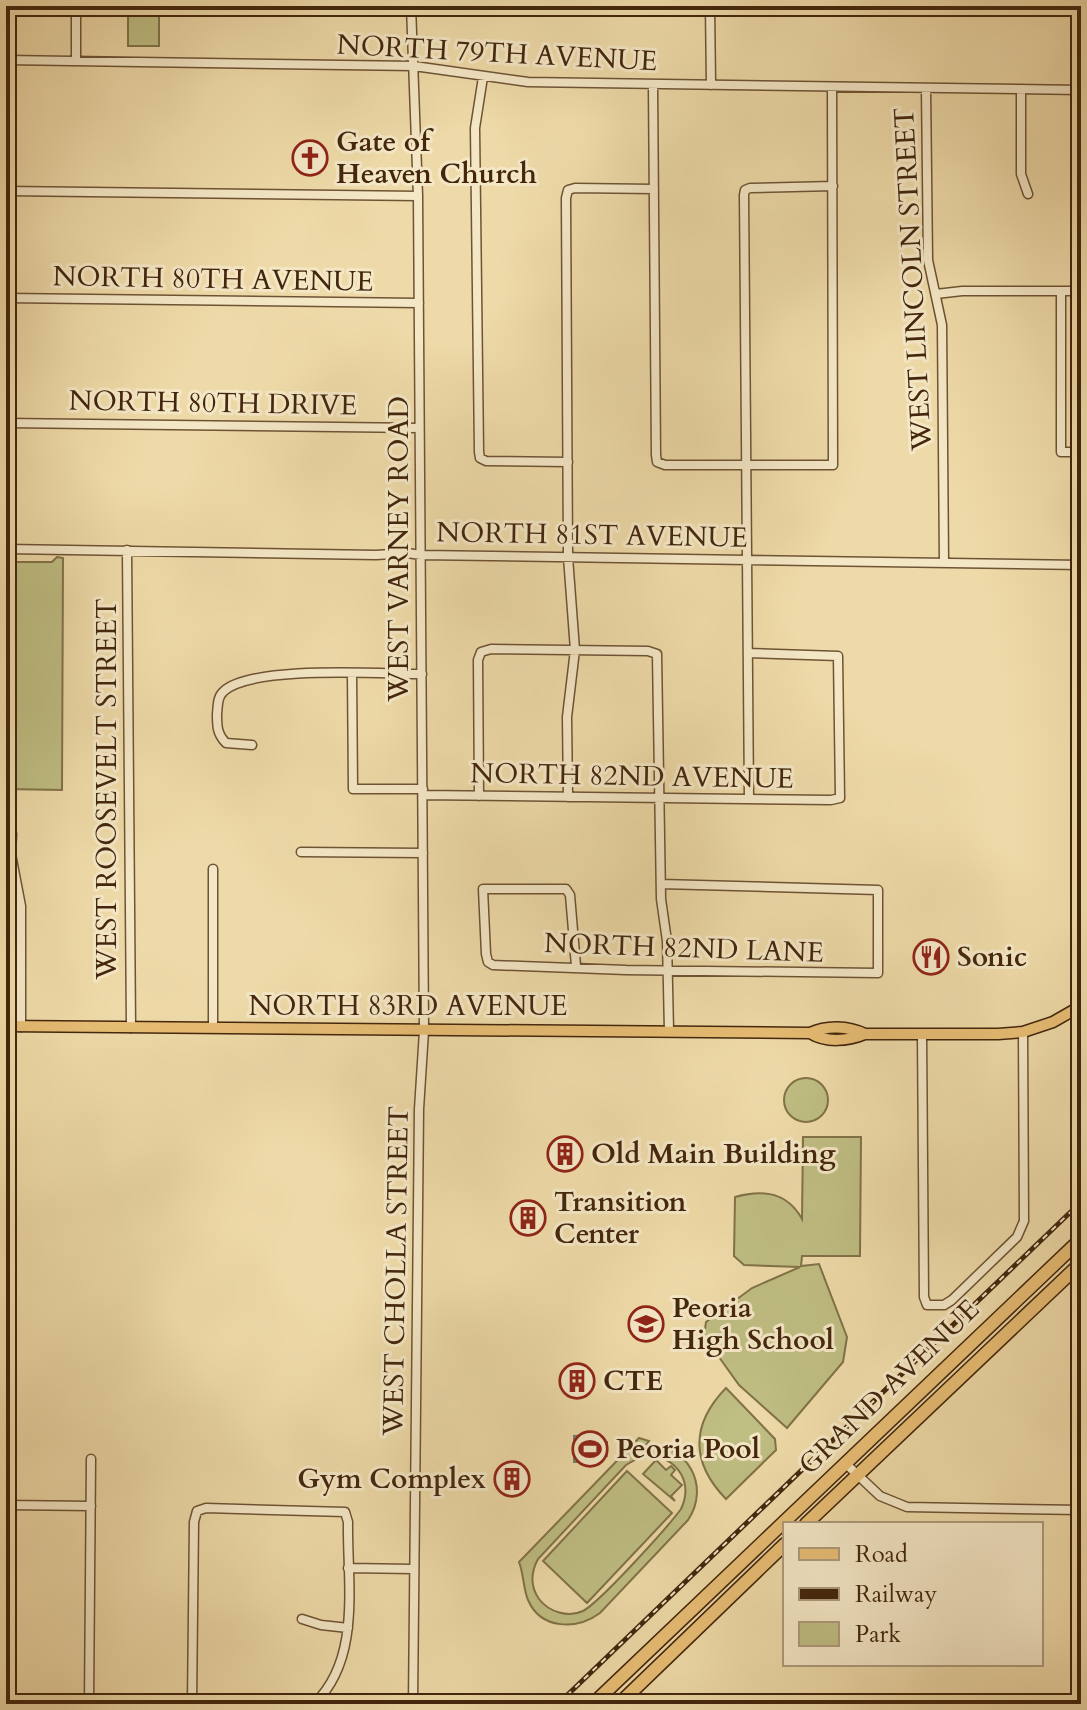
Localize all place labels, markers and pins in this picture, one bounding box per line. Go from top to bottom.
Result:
place label: Gate of Heaven Church [336,123,537,193]
church icon: Gate of Heaven Church [291,139,329,177]
restaurant icon: Sonic [912,938,950,976]
place label: Sonic [957,938,1027,976]
building icon: Old Main Building [546,1135,584,1173]
place label: Old Main Building [591,1135,836,1173]
place label: Transition Center [554,1183,686,1253]
building icon: Transition Center [509,1199,547,1237]
place label: Peoria High School [672,1289,834,1359]
school or university icon: Peoria High School [627,1305,665,1343]
building icon: CTE [558,1362,596,1400]
place label: CTE [603,1362,663,1400]
sports icon: Peoria Pool [571,1430,609,1468]
place label: Peoria Pool [616,1430,760,1468]
place label: Gym Complex [297,1460,486,1498]
building icon: Gym Complex [493,1460,531,1498]

